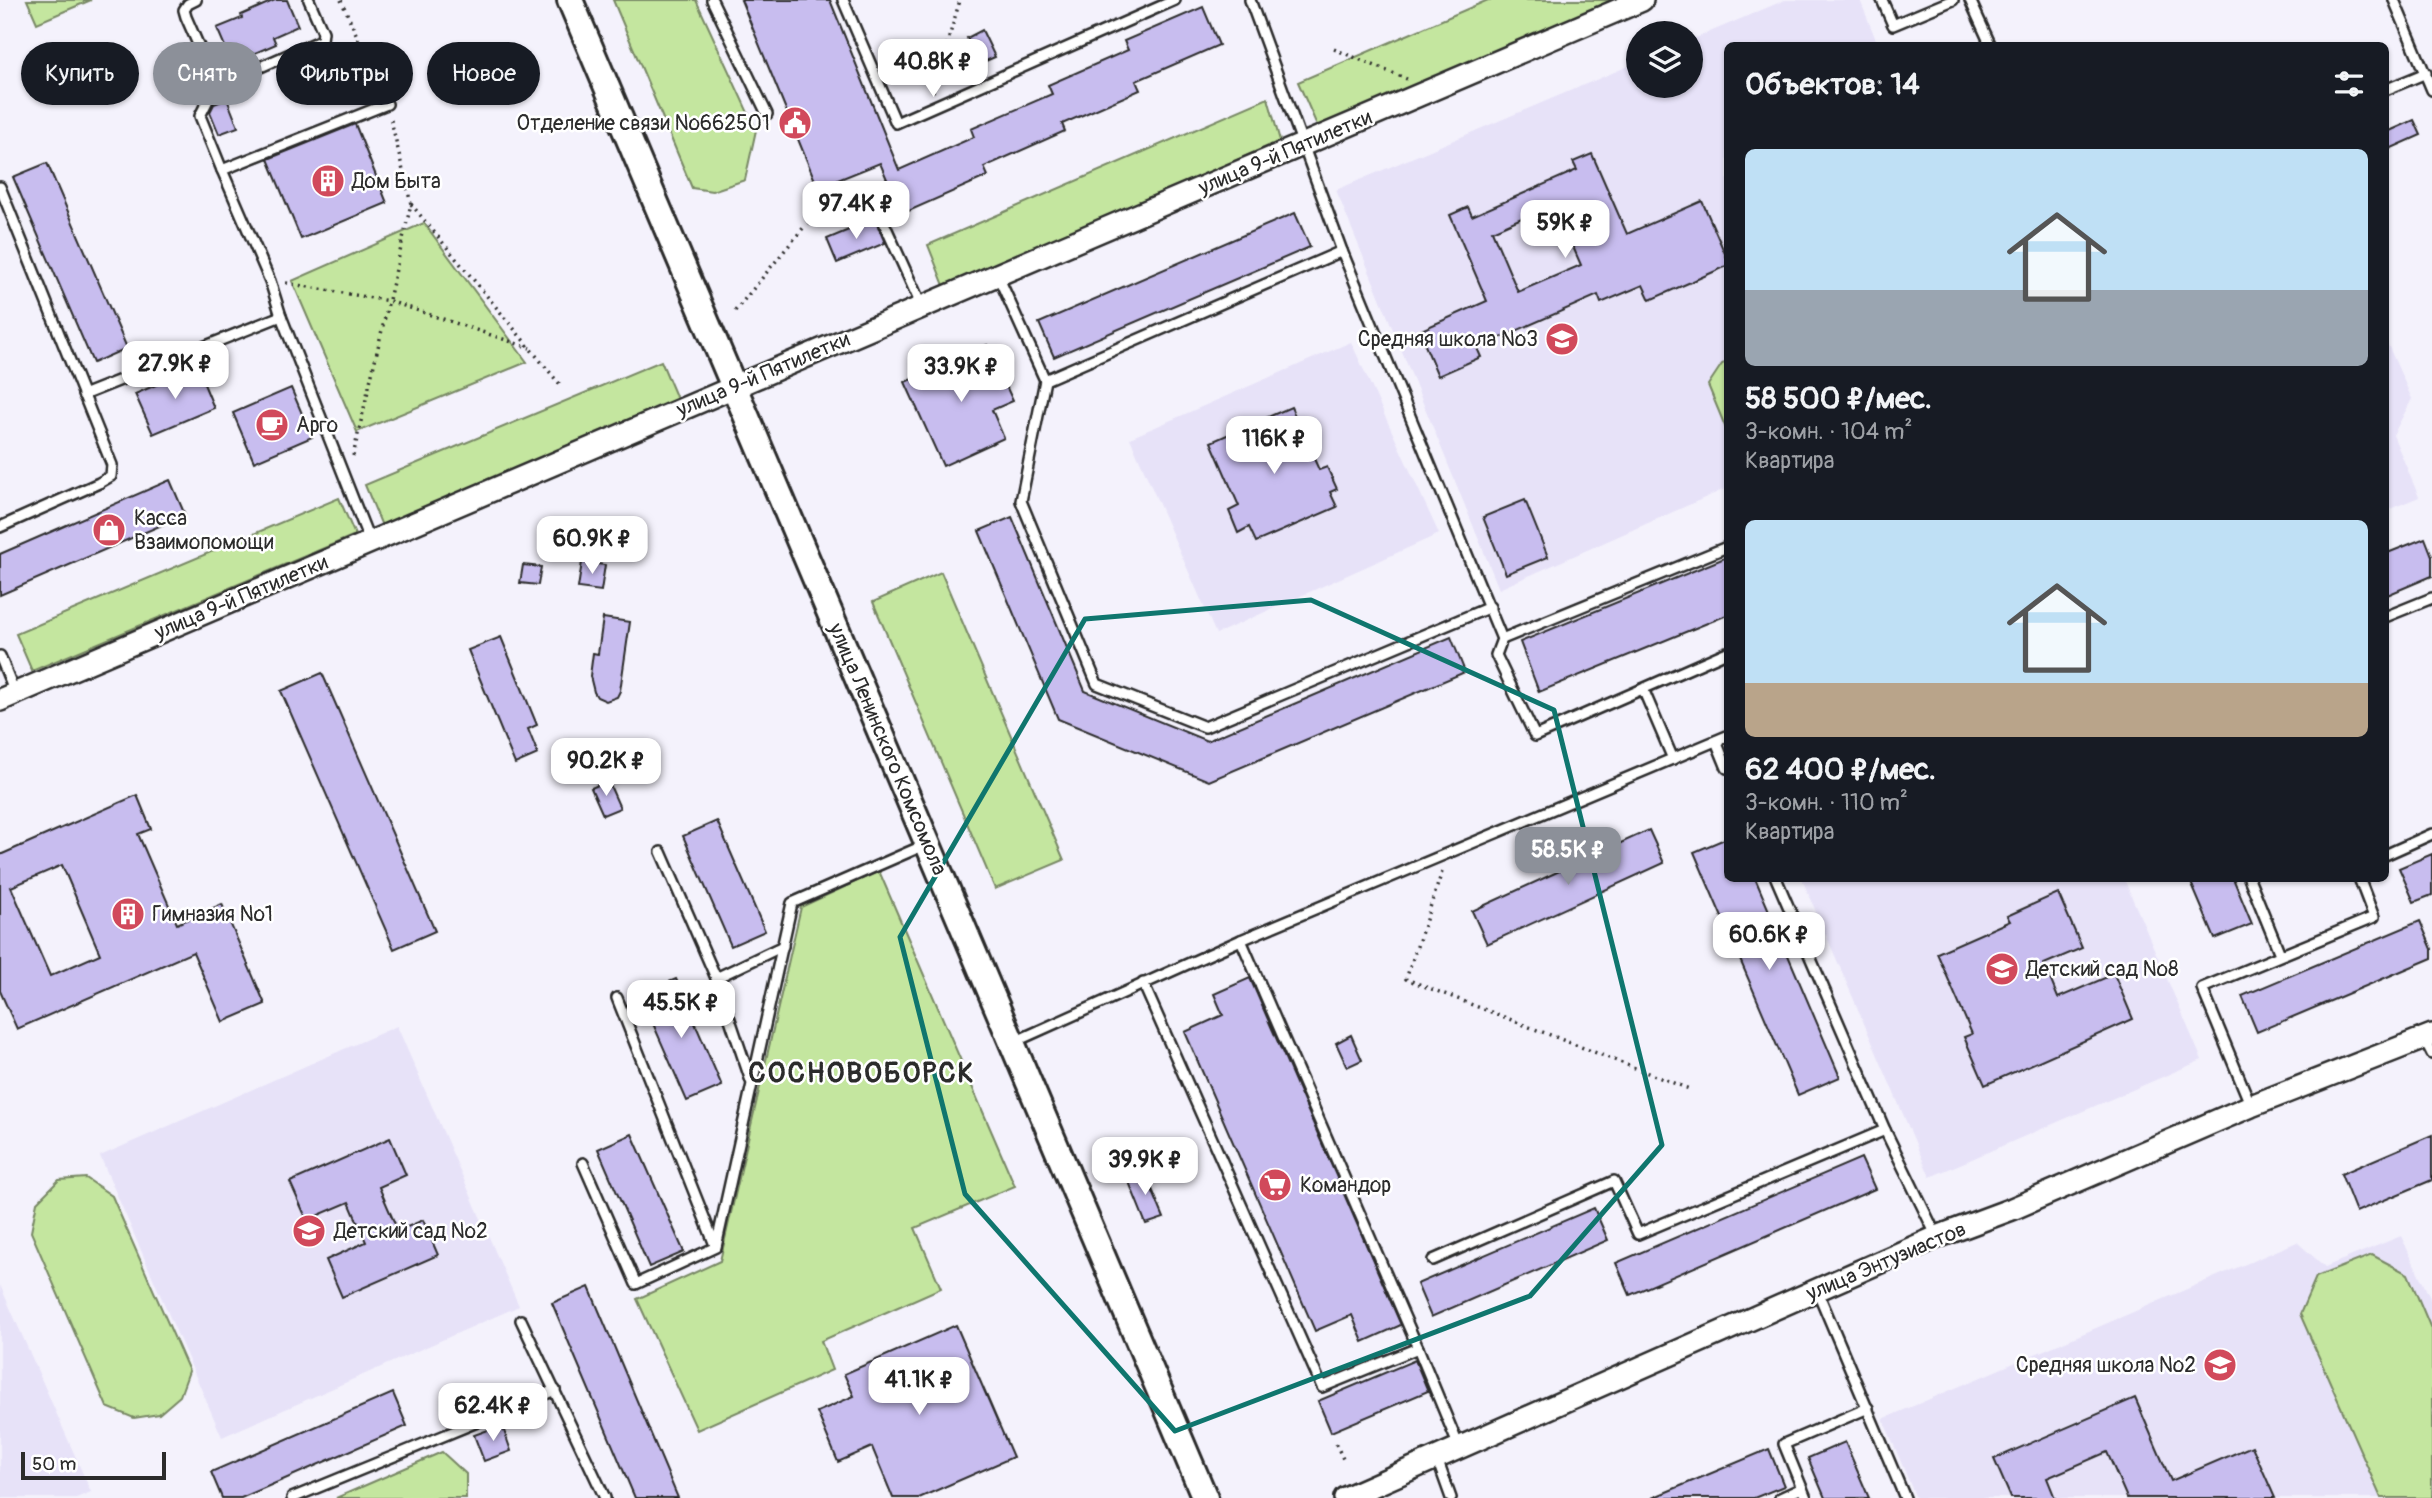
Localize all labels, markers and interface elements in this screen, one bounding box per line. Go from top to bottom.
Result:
map controls [1626,21,1703,98]
button: layers [1626,21,1703,98]
pin: 40.8K ₽ [868,40,998,99]
chip: Купить [21,42,139,105]
chip: Снять [153,42,262,105]
chip: Фильтры [276,42,413,105]
chip: Новое [427,42,540,105]
text: 40.8K ₽ [894,47,972,76]
icon: filters [2330,65,2368,103]
text: Объектов: 14 [1745,66,1920,103]
public building icon: Отделение связи №662501 [776,104,814,142]
street label: улица 9-й Пятилетки [1194,104,1376,202]
place label: Отделение связи №662501 [517,110,770,137]
building icon: Дом Быта [309,162,347,200]
place label: Дом Быта [351,168,441,195]
pin: 97.4K ₽ [791,182,921,241]
text: 97.4K ₽ [818,189,894,218]
icon: home [1994,194,2120,320]
pin: 59K ₽ [1516,201,1614,260]
text: 59K ₽ [1537,208,1593,237]
school or university icon: Средняя школа №3 [1543,320,1581,358]
street label: улица 9-й Пятилетки [672,326,854,424]
place label: Средняя школа №3 [1358,326,1538,353]
pin: 27.9K ₽ [110,342,240,401]
pin: 33.9K ₽ [896,344,1026,404]
text: 27.9K ₽ [138,349,212,378]
text: 33.9K ₽ [923,352,999,381]
text: 58 500 ₽/мес. [1745,380,1932,417]
cafe icon: Арго [253,406,291,444]
place label: Арго [296,412,338,439]
pin: 116K ₽ [1217,416,1331,476]
text: 3-комн. · 104 m² [1745,417,1912,446]
text: 116K ₽ [1242,424,1306,453]
text: Квартира [1745,446,1834,475]
place label: Касса Взаимопомощи [134,505,274,556]
shop icon: Касса Взаимопомощи [90,511,128,549]
pin: 60.9K ₽ [527,516,657,576]
text: 60.9K ₽ [553,524,631,553]
street label: улица 9-й Пятилетки [150,549,332,647]
icon: home [1994,565,2120,691]
street label: улица Ленинского Комсомола [822,618,953,879]
pin: 90.2K ₽ [541,738,671,798]
text: 90.2K ₽ [567,746,645,775]
text: 62 400 ₽/мес. [1745,751,1936,788]
text: 3-комн. · 110 m² [1745,788,1908,817]
text: Квартира [1745,817,1834,846]
pin: 58.5K ₽ [1503,828,1633,887]
text: 58.5K ₽ [1531,835,1605,864]
building icon: Гимназия №1 [109,895,147,933]
place label: Гимназия №1 [152,901,273,928]
pin: 60.6K ₽ [1704,912,1834,972]
text: 60.6K ₽ [1729,920,1809,949]
school or university icon: Детский сад №8 [1983,950,2021,988]
place label: Детский сад №8 [2025,956,2179,983]
pin: 45.5K ₽ [616,981,746,1040]
text: 45.5K ₽ [643,988,719,1017]
district label: СОСНОВОБОРСК [748,1056,976,1091]
pin: 39.9K ₽ [1080,1138,1210,1197]
text: 39.9K ₽ [1108,1145,1182,1174]
supermarket icon: Командор [1256,1166,1294,1204]
place label: Командор [1300,1172,1391,1199]
school or university icon: Детский сад №2 [290,1212,328,1250]
street label: улица Энтузиастов [1801,1216,1970,1308]
place label: Детский сад №2 [333,1218,488,1245]
school or university icon: Средняя школа №2 [2201,1346,2239,1384]
place label: Средняя школа №2 [2016,1352,2196,1379]
pin: 41.1K ₽ [854,1358,984,1417]
text: 41.1K ₽ [884,1365,954,1394]
pin: 62.4K ₽ [428,1384,558,1443]
text: 62.4K ₽ [454,1391,532,1420]
scale bar [21,1449,166,1481]
text: 50 m [32,1452,76,1476]

